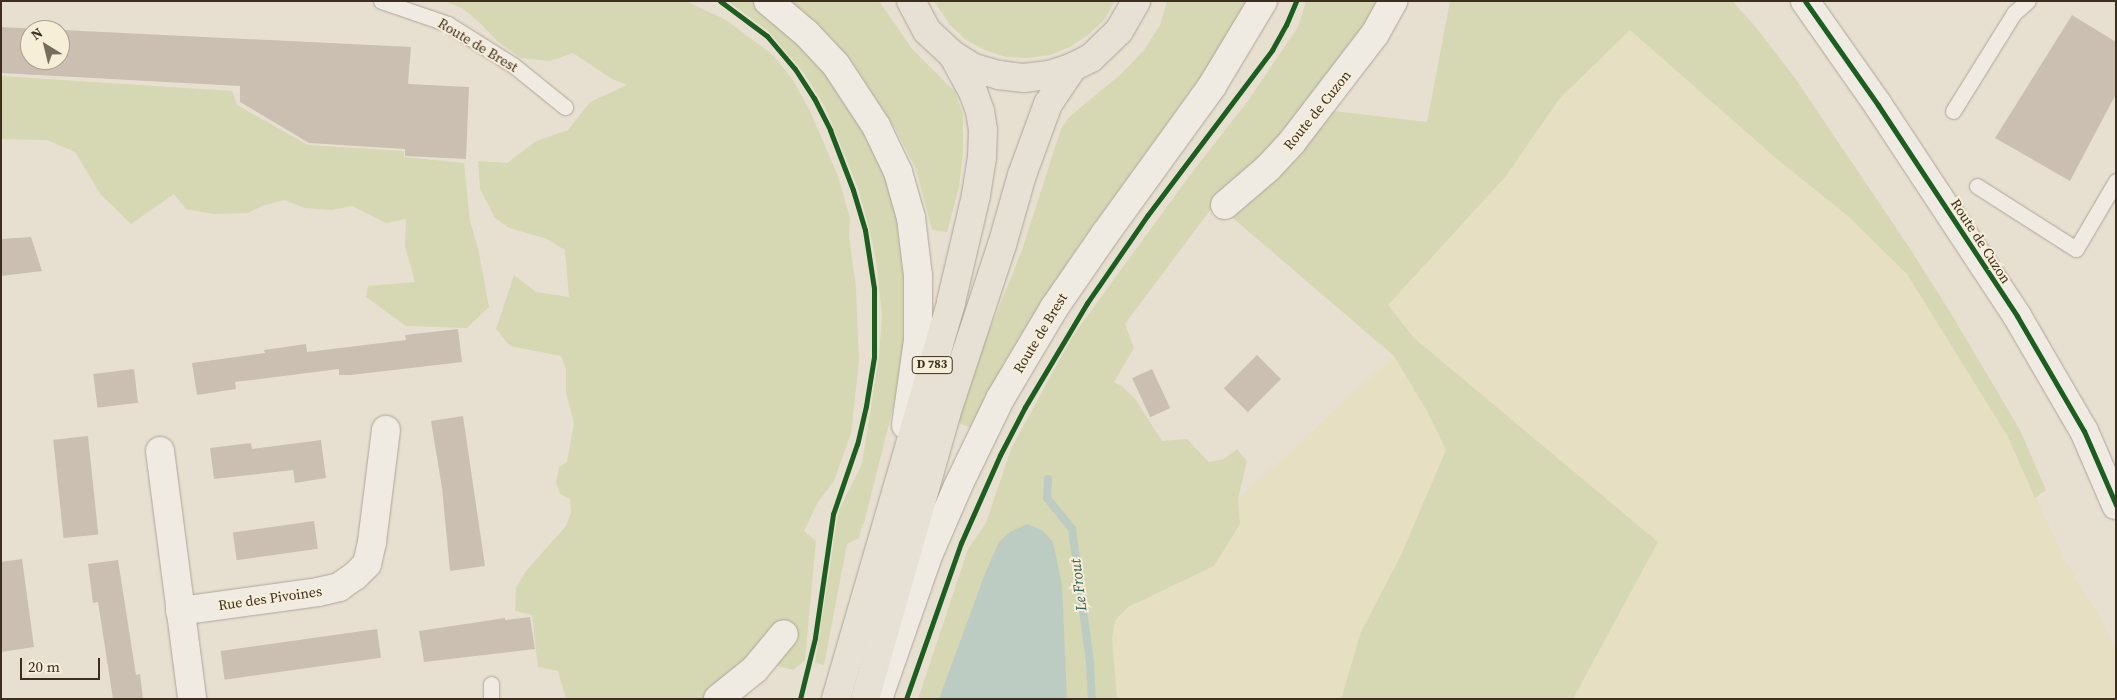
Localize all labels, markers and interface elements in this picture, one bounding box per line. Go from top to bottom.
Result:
street label: Route de Brest [435,15,521,75]
north arrow [20,20,70,70]
text: N [27,23,47,45]
street label: Route de Cuzon [1280,67,1354,153]
street label: Route de Cuzon [1947,196,2015,286]
street label: Route de Brest [1010,290,1070,376]
road number: D 783 [911,356,953,374]
water label: Le Frout [1066,558,1090,612]
street label: Rue des Pivoines [217,582,323,614]
scale bar [22,648,102,680]
text: 20 m [28,656,60,677]

